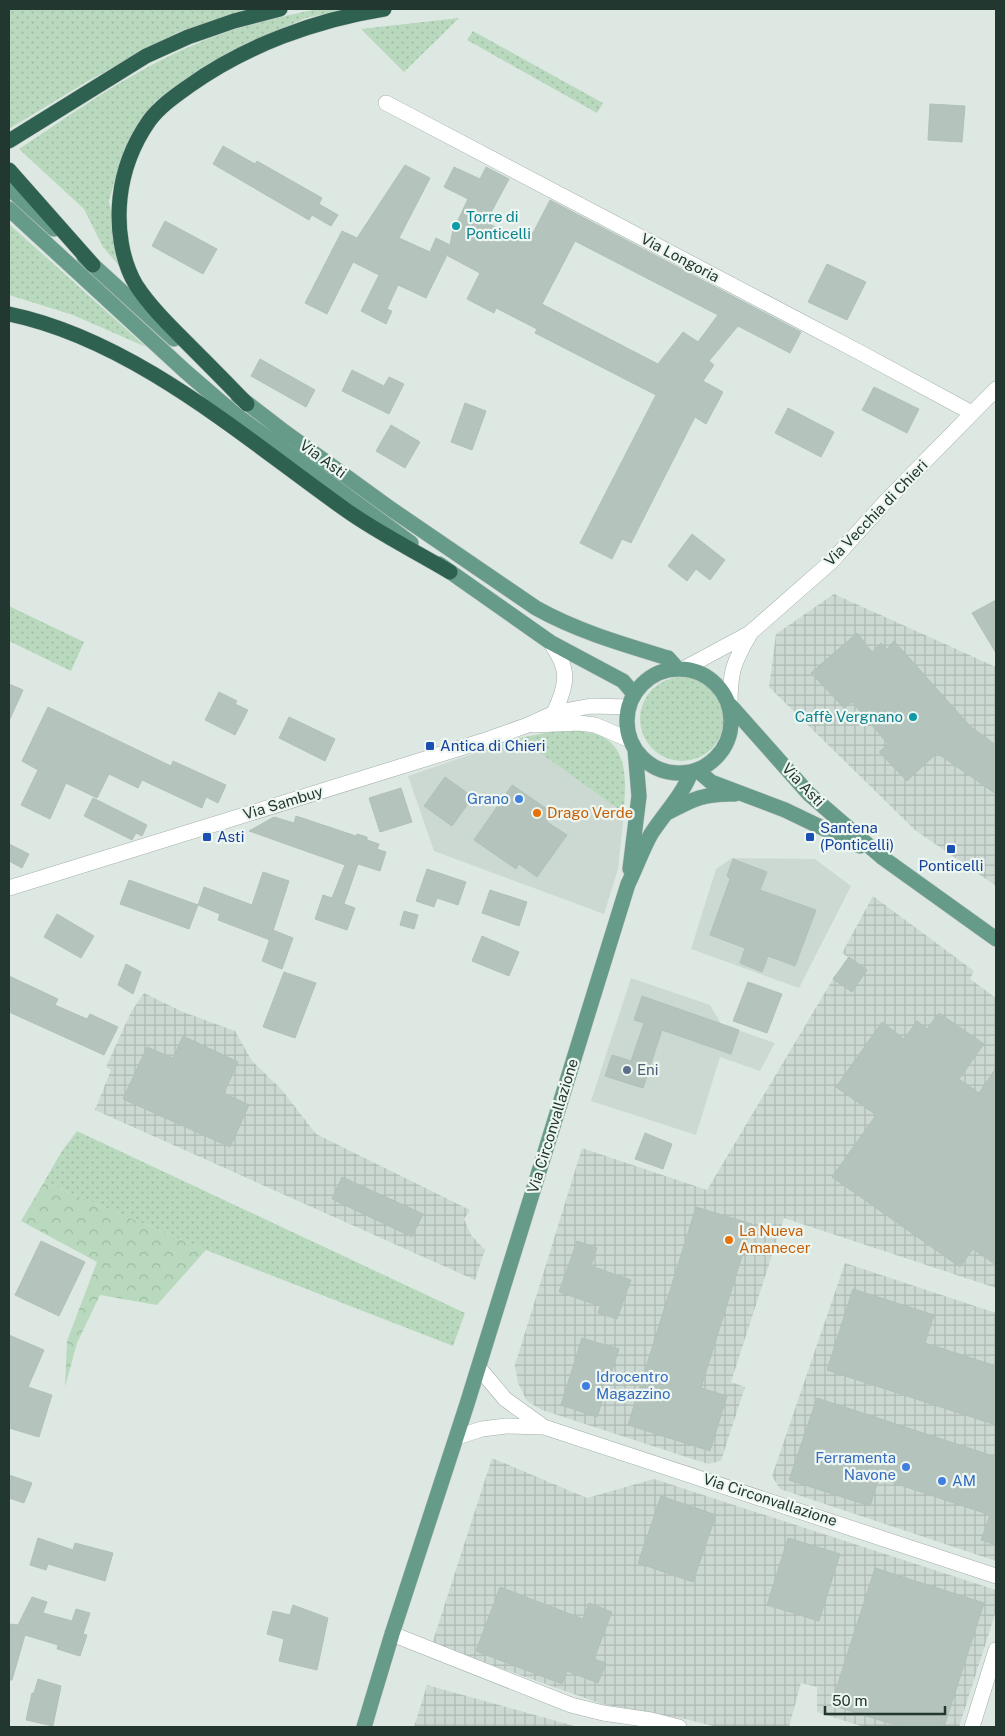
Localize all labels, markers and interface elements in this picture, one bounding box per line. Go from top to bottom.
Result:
place label: Torre di Ponticelli [466,208,531,242]
marker: Torre di Ponticelli [450,220,462,232]
street label: Via Longoria [638,230,723,285]
street label: Via Asti [297,436,350,481]
street label: Via Vecchia di Chieri [821,456,931,569]
place label: Caffè Vergnano [795,708,903,725]
marker: Caffè Vergnano [907,711,919,723]
place label: Antica di Chieri [440,737,546,754]
marker: Antica di Chieri [424,740,436,752]
street label: Via Asti [779,760,828,810]
street label: Via Sambuy [241,782,325,823]
place label: Grano [467,790,509,807]
marker: Grano [513,793,525,805]
place label: Drago Verde [547,804,633,821]
marker: Drago Verde [531,807,543,819]
place label: Santena (Ponticelli) [820,819,894,853]
place label: Asti [217,828,244,845]
marker: Asti [201,831,213,843]
marker: Santena (Ponticelli) [804,831,816,843]
marker: Ponticelli [945,843,957,855]
place label: Ponticelli [919,857,983,874]
street label: Via Circonvallazione [524,1056,581,1195]
place label: Eni [637,1061,658,1078]
marker: Eni [621,1064,633,1076]
place label: La Nueva Amanecer [739,1222,811,1256]
marker: La Nueva Amanecer [723,1234,735,1246]
place label: Idrocentro Magazzino [596,1368,670,1402]
marker: Idrocentro Magazzino [580,1380,592,1392]
place label: Ferramenta Navone [815,1449,896,1483]
marker: Ferramenta Navone [900,1461,912,1473]
street label: Via Circonvallazione [701,1470,839,1529]
place label: AM [952,1472,976,1489]
marker: AM [936,1475,948,1487]
scale bar [825,1684,945,1716]
text: 50 m [832,1692,867,1709]

